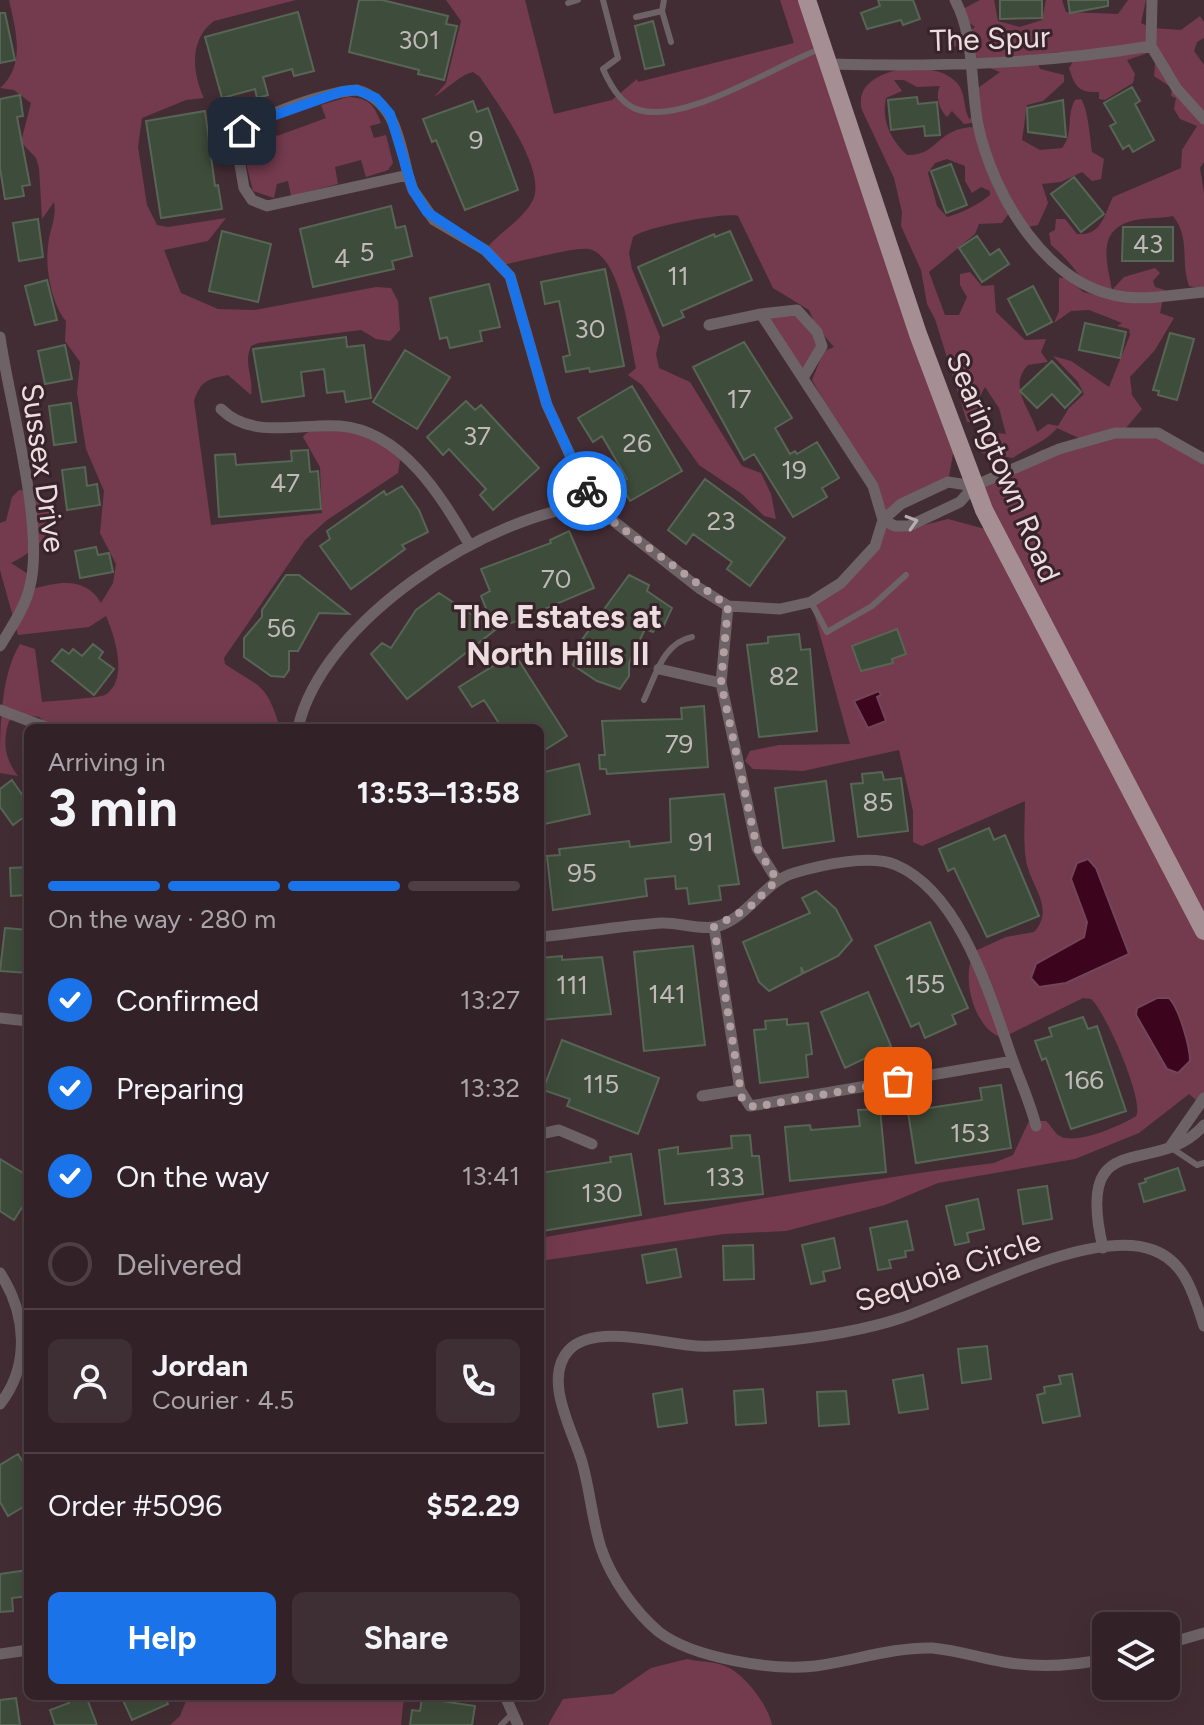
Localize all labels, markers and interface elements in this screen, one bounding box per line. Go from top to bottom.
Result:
street label: The Spur [929,18,1051,59]
house number: 301 [398,24,440,56]
pin [208,97,276,165]
icon: home [220,109,264,153]
house number: 9 [469,124,483,156]
house number: 43 [1133,228,1163,260]
house number: 5 [360,236,374,268]
house number: 4 [334,242,350,274]
house number: 11 [667,260,689,292]
house number: 30 [575,313,605,345]
street label: Searingtown Road [938,346,1069,588]
street label: Sussex Drive [13,381,74,555]
house number: 17 [727,383,751,415]
house number: 37 [463,420,491,452]
house number: 26 [622,427,652,459]
courier [547,451,627,531]
house number: 19 [781,454,807,486]
house number: 47 [270,467,300,499]
icon: bike [565,469,609,513]
house number: 23 [707,505,735,537]
one-way arrow [905,515,918,531]
house number: 70 [541,563,571,595]
district label: The Estates at North Hills II [454,598,662,673]
house number: 56 [266,612,296,644]
house number: 82 [769,660,799,692]
house number: 79 [665,728,693,760]
text: Arriving in [48,746,166,778]
text: 13:53–13:58 [357,774,520,811]
text: 3 min [48,777,178,839]
house number: 85 [863,786,893,818]
house number: 91 [688,826,714,858]
house number: 95 [567,857,597,889]
text: On the way · 280 m [48,903,276,935]
house number: 155 [905,968,945,1000]
house number: 111 [556,969,588,1001]
icon: check [48,978,92,1022]
house number: 141 [648,978,686,1010]
text: Confirmed [116,982,259,1019]
text: 13:27 [460,984,520,1016]
pin [864,1047,932,1115]
icon: bag [876,1059,920,1103]
house number: 166 [1064,1064,1104,1096]
icon: check [48,1066,92,1110]
house number: 115 [583,1068,619,1100]
text: Preparing [116,1070,244,1107]
text: 13:32 [460,1072,520,1104]
house number: 153 [950,1117,990,1149]
icon: check [48,1154,92,1198]
text: On the way [116,1158,269,1195]
text: 13:41 [462,1160,520,1192]
house number: 133 [705,1161,745,1193]
house number: 130 [581,1177,623,1209]
street label: Sequoia Circle [850,1221,1046,1320]
text: Delivered [116,1246,242,1283]
button: person [48,1339,132,1423]
button: phone [436,1339,520,1423]
text: Jordan [152,1347,248,1384]
text: Courier · 4.5 [152,1384,294,1416]
text: Order #5096 [48,1487,222,1524]
text: $52.29 [426,1487,520,1524]
button: Help [48,1592,276,1684]
button: Share [292,1592,520,1684]
map controls [1092,1612,1180,1700]
button: layers [1092,1612,1180,1700]

